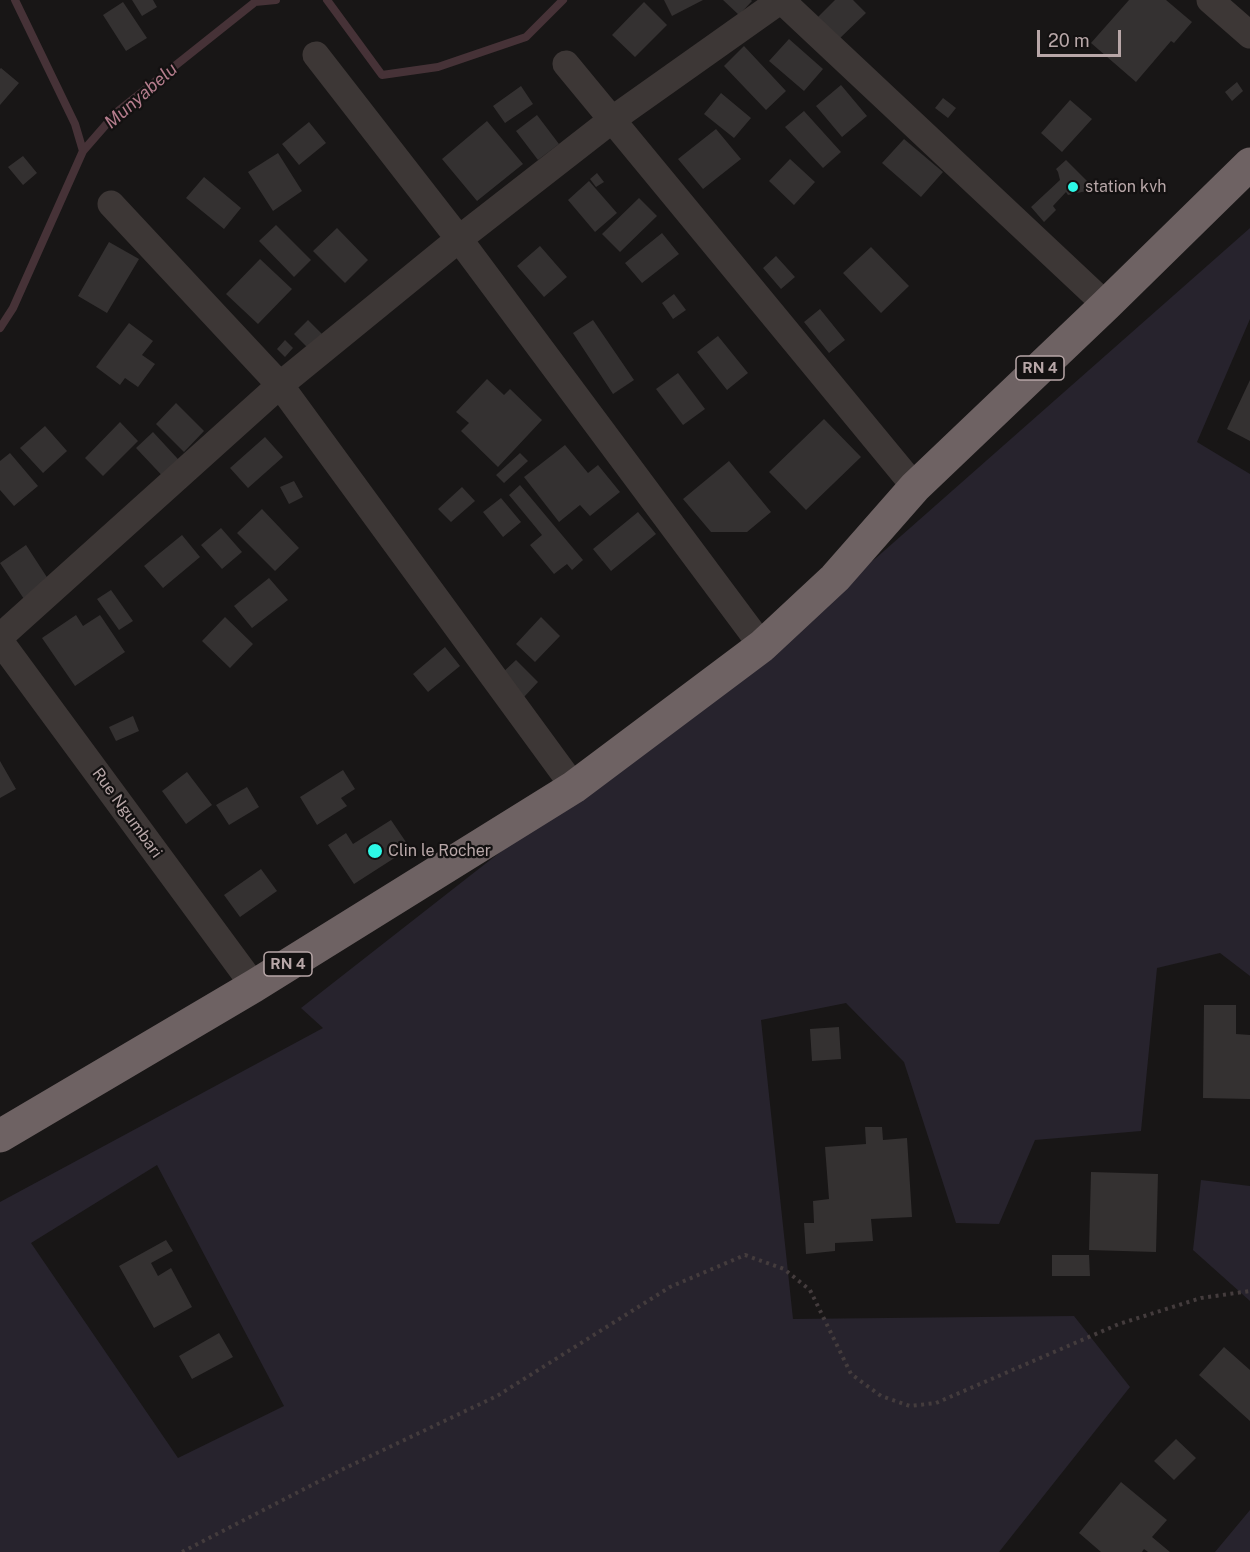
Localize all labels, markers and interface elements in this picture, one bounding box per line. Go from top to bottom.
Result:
scale bar [1040,18,1124,56]
text: 20 m [1048,30,1090,51]
water label: Munyabelu [100,59,182,133]
place label: station kvh [1085,177,1166,197]
marker: station kvh [1066,180,1080,194]
road number: RN 4 [1016,356,1064,380]
street label: Rue Ngumbari [88,764,166,862]
place label: Clin le Rocher [388,841,491,861]
marker: Clin le Rocher [366,842,384,860]
road number: RN 4 [264,952,312,976]

